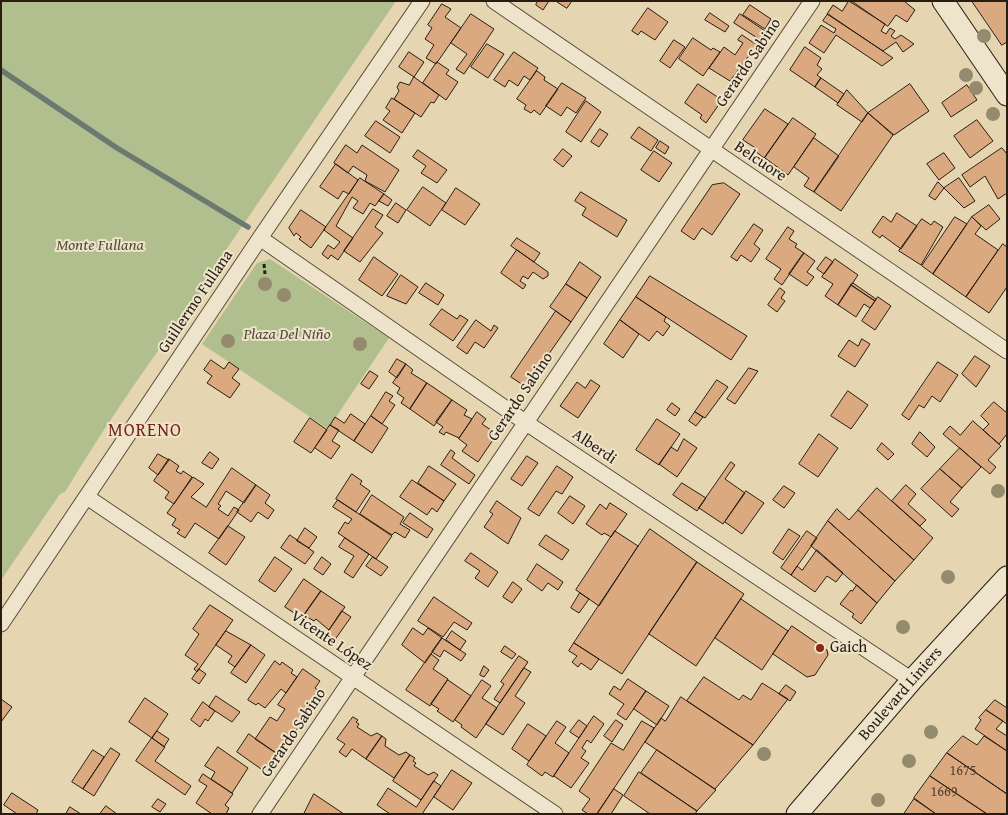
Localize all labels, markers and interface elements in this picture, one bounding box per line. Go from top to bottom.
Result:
street label: Gerardo Sabino [712,15,786,111]
street label: Belcuore [730,138,790,186]
park label: Monte Fullana [56,236,144,256]
street label: Guillermo Fullana [154,247,238,357]
park label: Plaza Del Niño [243,325,331,345]
street label: Gerardo Sabino [484,349,558,445]
district label: MORENO [107,420,183,442]
street label: Alberdi [568,425,620,469]
street label: Vicente López [287,607,375,675]
place label: Gaich [830,638,867,658]
marker: Gaich [814,642,826,654]
street label: Boulevard Liniers [855,643,947,745]
street label: Gerardo Sabino [257,685,331,781]
house number: 1675 [950,763,976,779]
house number: 1669 [931,784,957,800]

